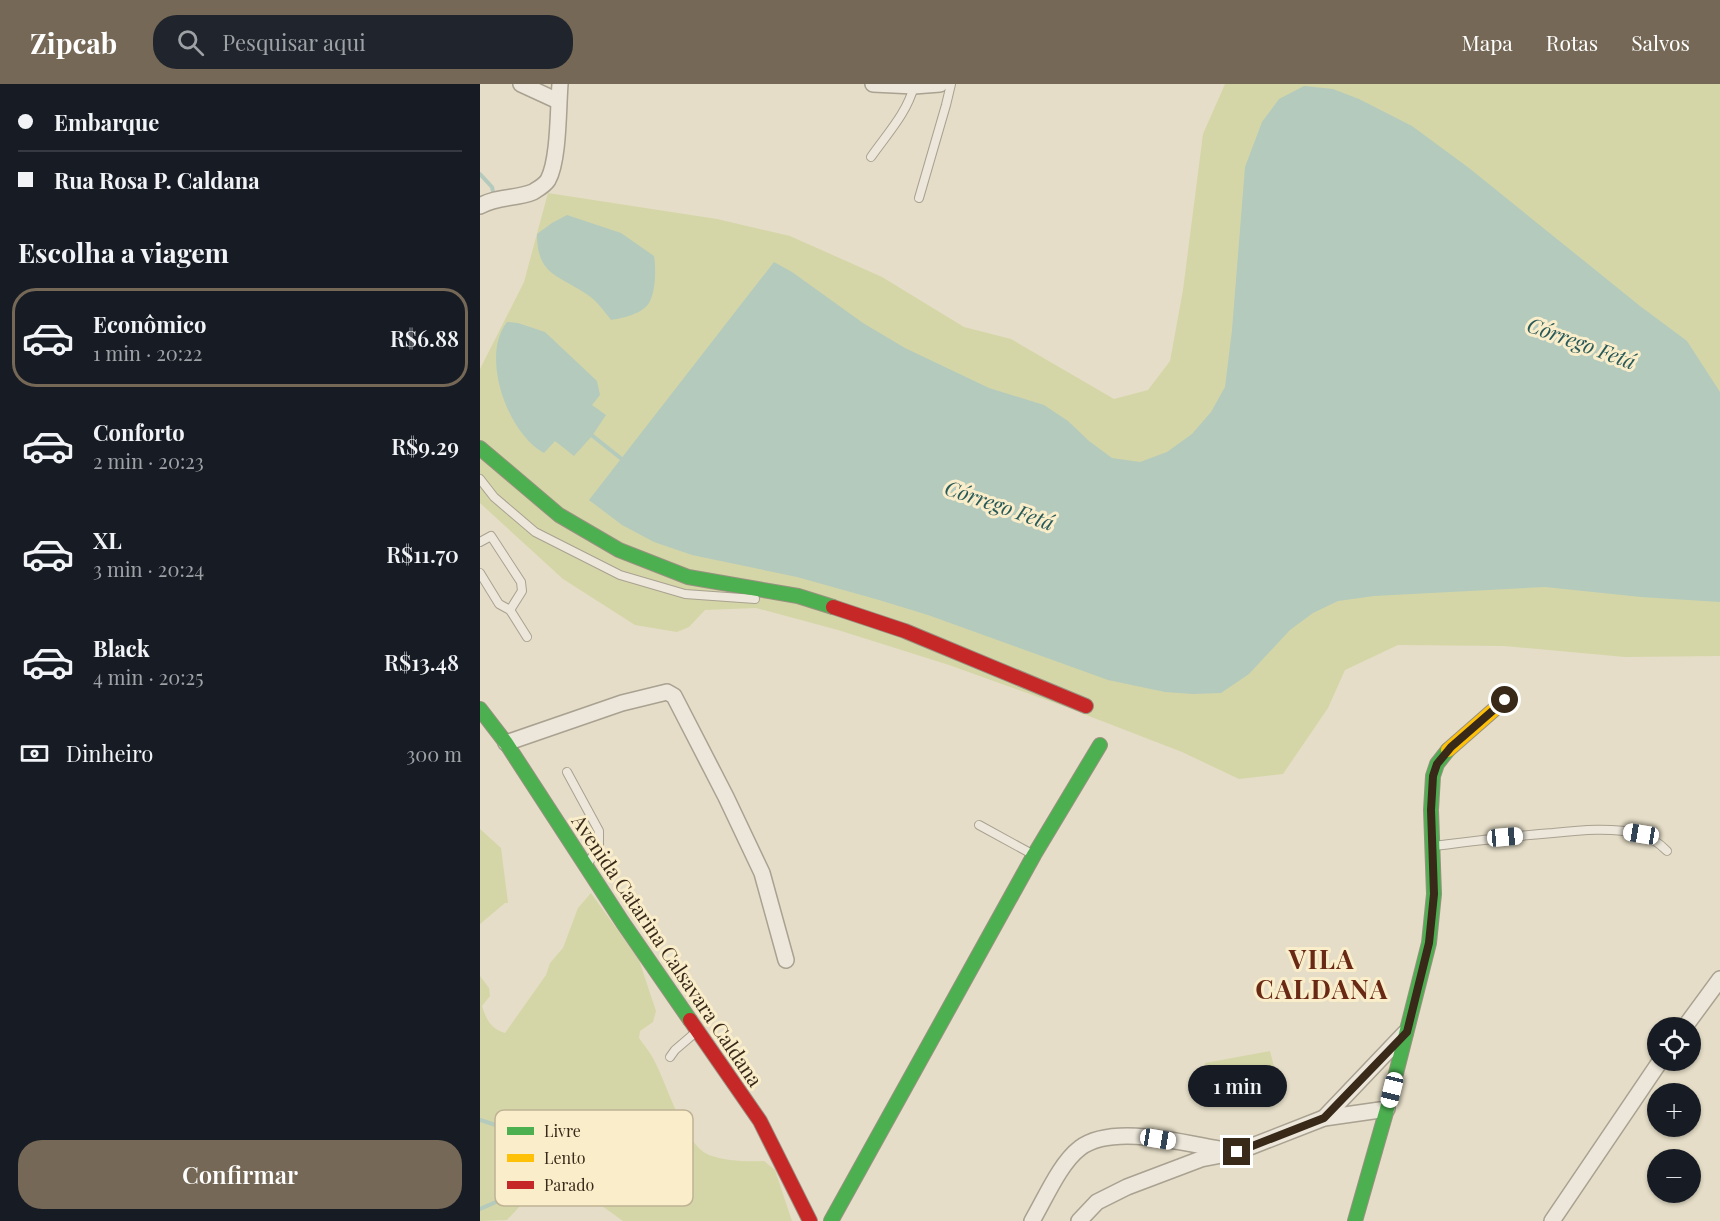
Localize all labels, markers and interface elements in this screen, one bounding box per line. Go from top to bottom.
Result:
search box [153,15,573,69]
text: Zipcab [30,24,117,61]
icon: search [174,26,207,59]
text: Pesquisar aqui [222,27,366,57]
text: Mapa [1462,28,1513,56]
text: Rotas [1546,28,1598,56]
text: Salvos [1631,28,1690,56]
text: Embarque [54,107,159,137]
text: Rua Rosa P. Caldana [54,165,260,195]
text: Escolha a viagem [18,234,229,270]
text: Econômico [93,309,206,339]
water label: Córrego Fetá [1524,309,1640,375]
icon: car [21,311,75,365]
text: R$6.88 [390,323,459,353]
text: 1 min · 20:22 [93,339,202,366]
text: Conforto [93,417,185,447]
icon: car [21,419,75,473]
text: R$9.29 [391,431,459,461]
text: 2 min · 20:23 [93,447,204,474]
water label: Córrego Fetá [942,472,1058,536]
text: XL [93,525,122,555]
icon: car [21,527,75,581]
text: R$11.70 [386,539,459,569]
text: 3 min · 20:24 [93,555,204,582]
text: Black [93,633,150,663]
icon: car [21,635,75,689]
text: R$13.48 [384,647,459,677]
text: 4 min · 20:25 [93,663,203,690]
route start [1491,686,1518,713]
icon: cash [18,737,51,770]
text: Dinheiro [66,738,153,768]
text: 300 m [406,740,462,767]
street label: Avenida Catarina Calsavara Caldana [566,808,769,1091]
car [1622,822,1660,846]
car [1486,826,1524,848]
district label: VILA CALDANA [1255,941,1389,1006]
map controls [1647,1017,1701,1203]
button: locate [1647,1017,1701,1071]
callout: 1 min [1188,1065,1287,1107]
car [1379,1070,1405,1110]
text: 1 min [1213,1072,1262,1099]
button: + [1647,1083,1701,1137]
legend [495,1110,693,1206]
text: Livre [544,1120,581,1141]
car [1139,1127,1177,1151]
route end [1223,1138,1250,1165]
button: Confirmar [18,1140,462,1209]
text: Lento [544,1147,586,1168]
button: − [1647,1149,1701,1203]
text: Parado [544,1174,595,1195]

